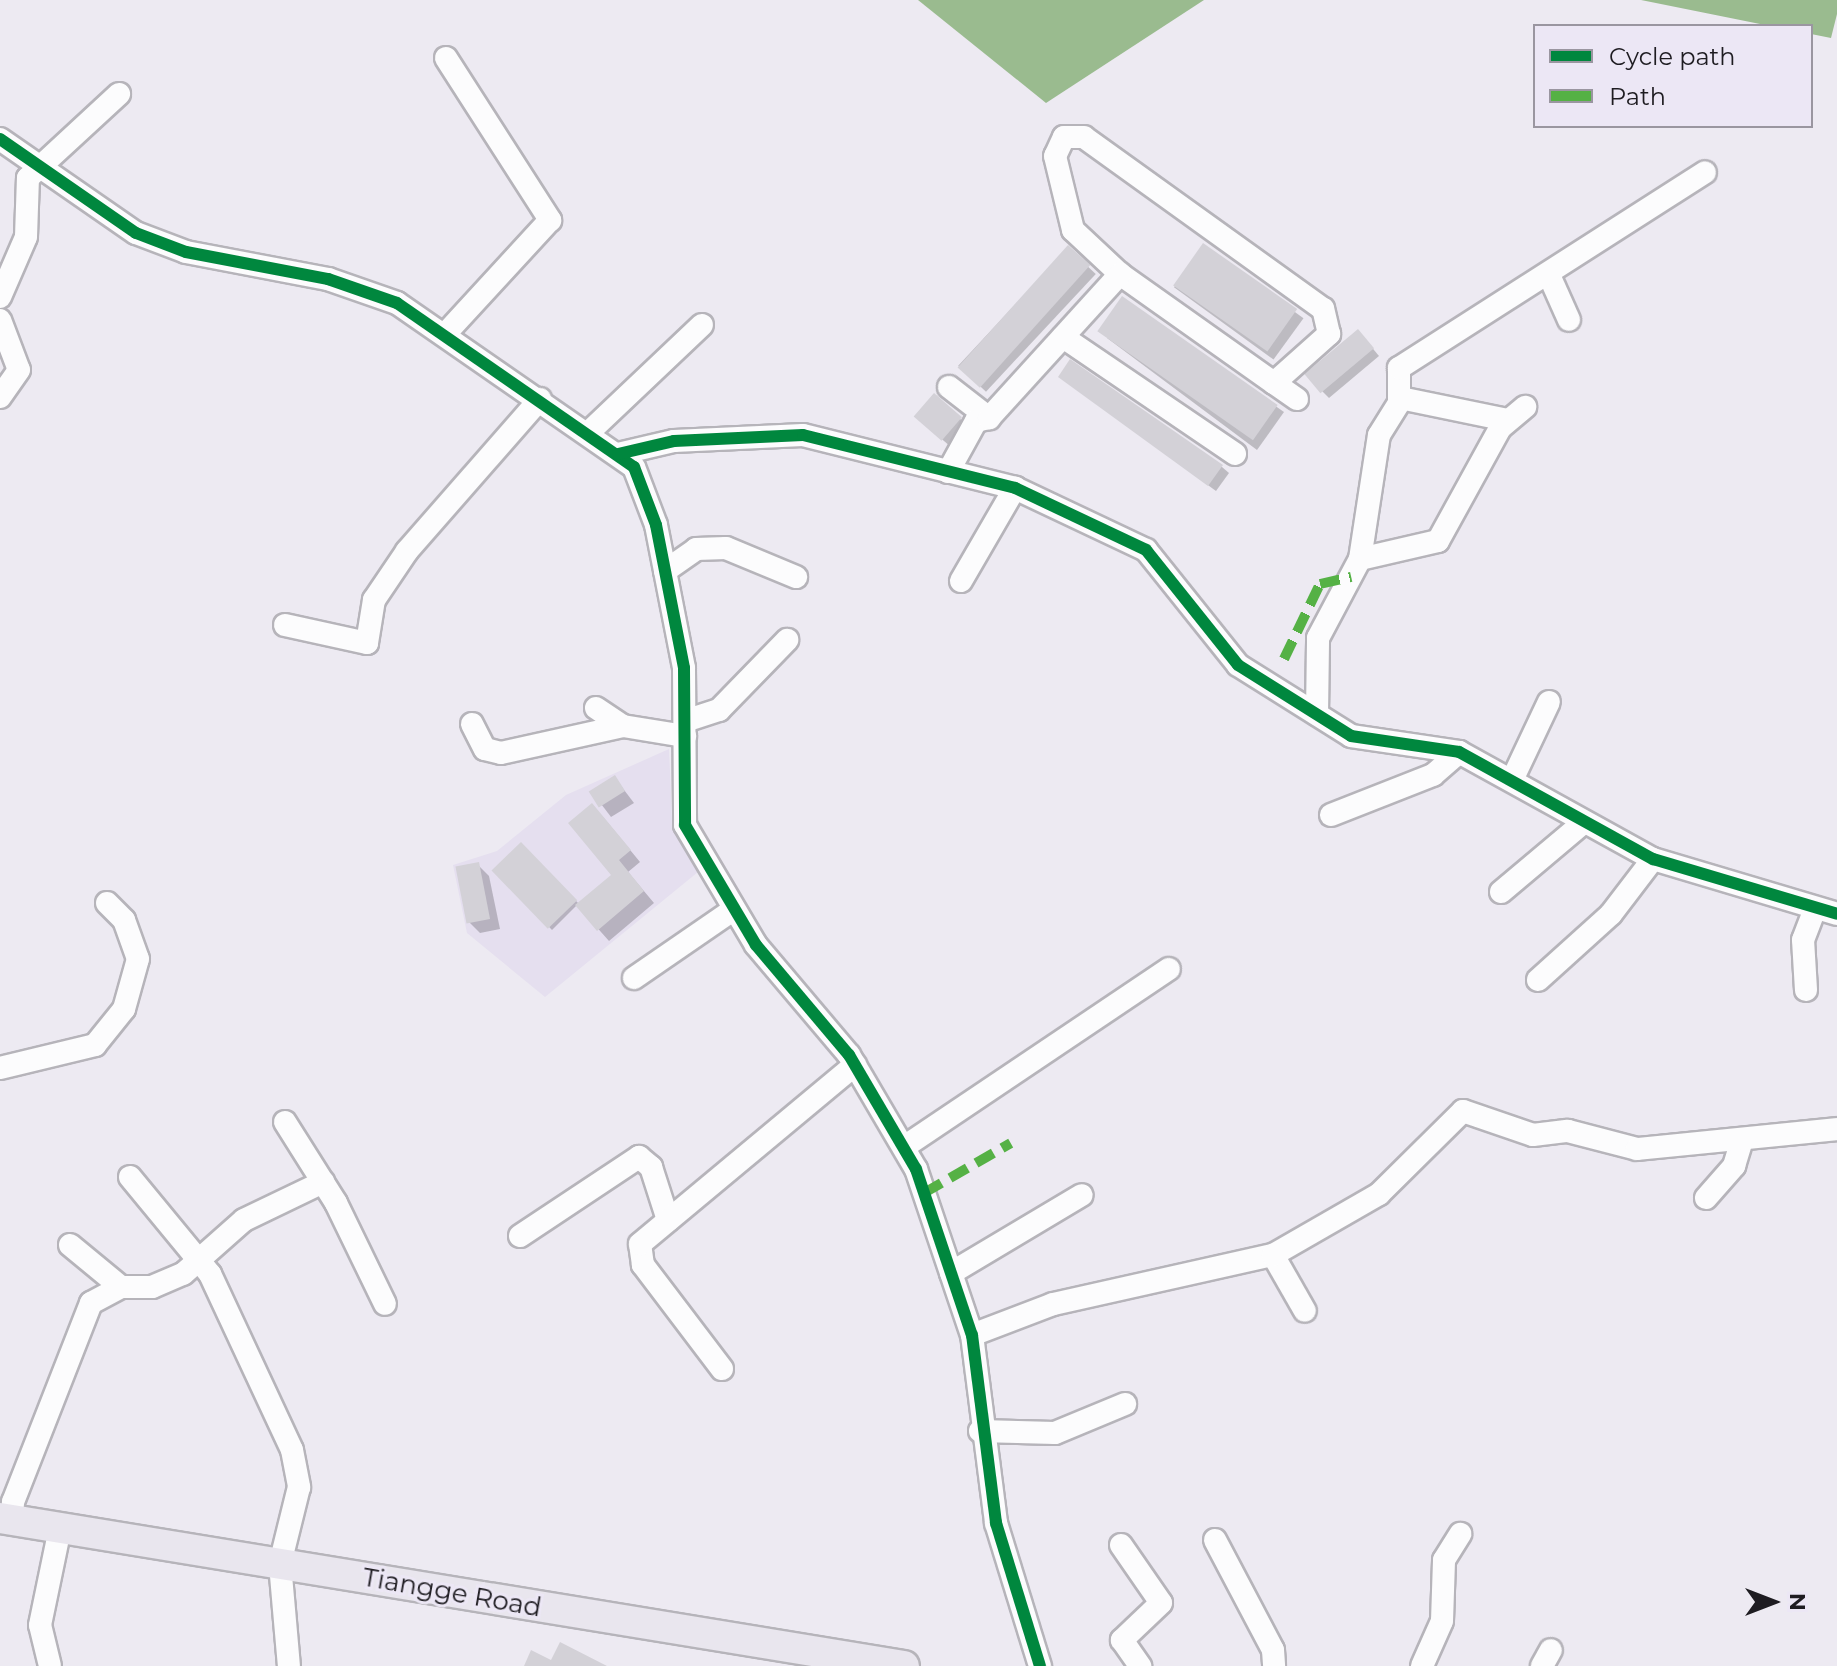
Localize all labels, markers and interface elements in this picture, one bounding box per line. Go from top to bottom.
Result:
legend [1533,24,1813,128]
text: Cycle path [1609,42,1736,71]
text: Path [1609,82,1666,111]
street label: Tiangge Road [360,1562,544,1624]
north arrow [1733,1562,1813,1642]
text: N [1784,1593,1811,1611]

